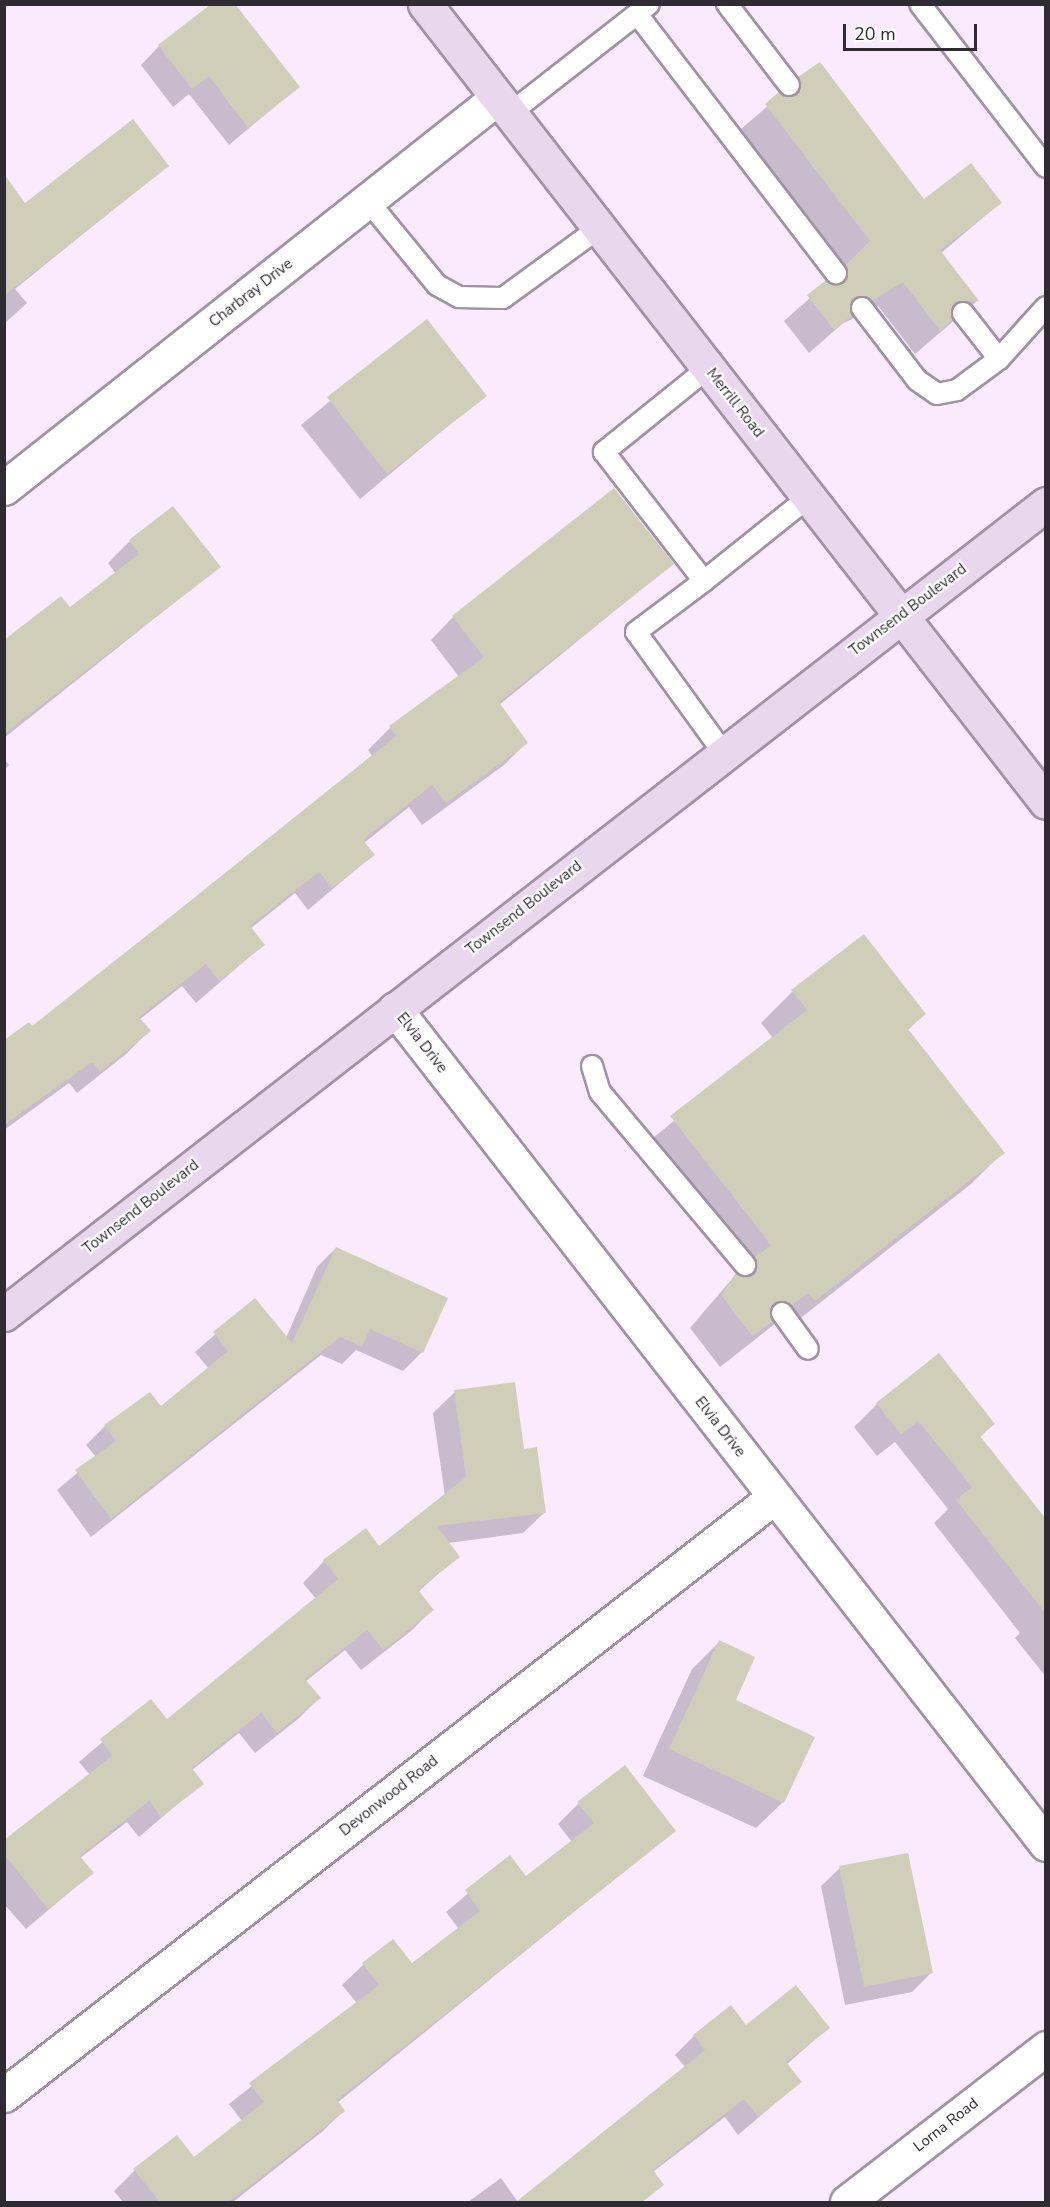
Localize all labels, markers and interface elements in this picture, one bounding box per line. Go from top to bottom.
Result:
scale bar [846,12,980,50]
text: 20 m [854,22,896,46]
street label: Charbray Drive [206,255,296,331]
street label: Merrill Road [702,365,768,441]
street label: Townsend Boulevard [846,560,970,660]
street label: Townsend Boulevard [462,857,586,959]
street label: Elvia Drive [393,1009,451,1077]
street label: Townsend Boulevard [79,1156,203,1258]
street label: Elvia Drive [691,1393,749,1461]
street label: Devonwood Road [336,1752,442,1840]
street label: Lorna Road [910,2094,982,2156]

